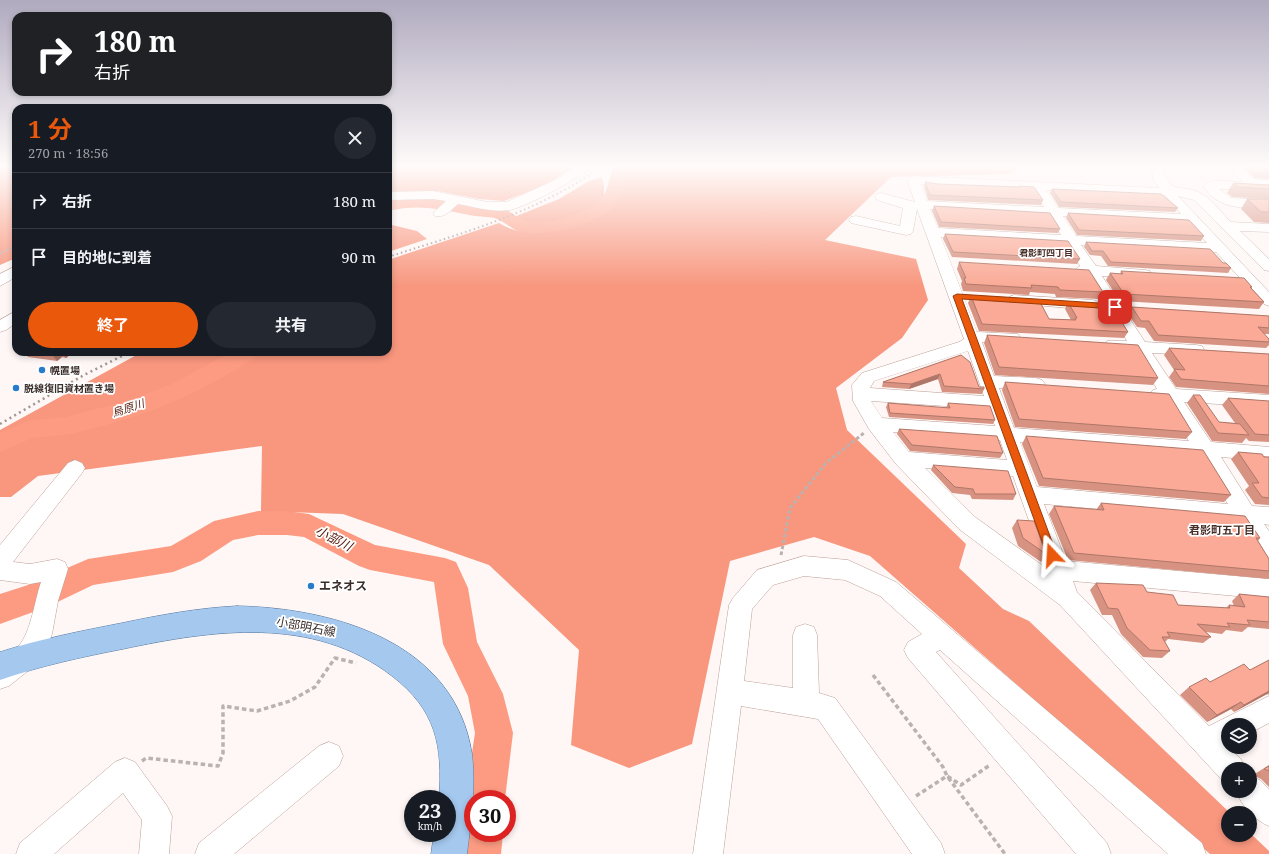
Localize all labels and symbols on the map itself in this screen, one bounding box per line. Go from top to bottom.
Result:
district label: 君影町四丁目 [1019,246,1073,259]
pin [1098,290,1132,324]
place label: 幌置場 [50,363,80,377]
marker: 幌置場 [37,365,47,375]
place label: 脱線復旧資材置き場 [24,381,114,395]
marker: 脱線復旧資材置き場 [11,383,21,393]
water label: 烏原川 [110,395,147,420]
water label: 小部川 [313,521,357,556]
district label: 君影町五丁目 [1189,522,1255,537]
position arrow [1031,534,1073,576]
place label: エネオス [319,577,367,594]
marker: エネオス [306,581,316,591]
street label: 小部明石線 [275,612,337,641]
speed limit sign: 30 [464,790,516,842]

